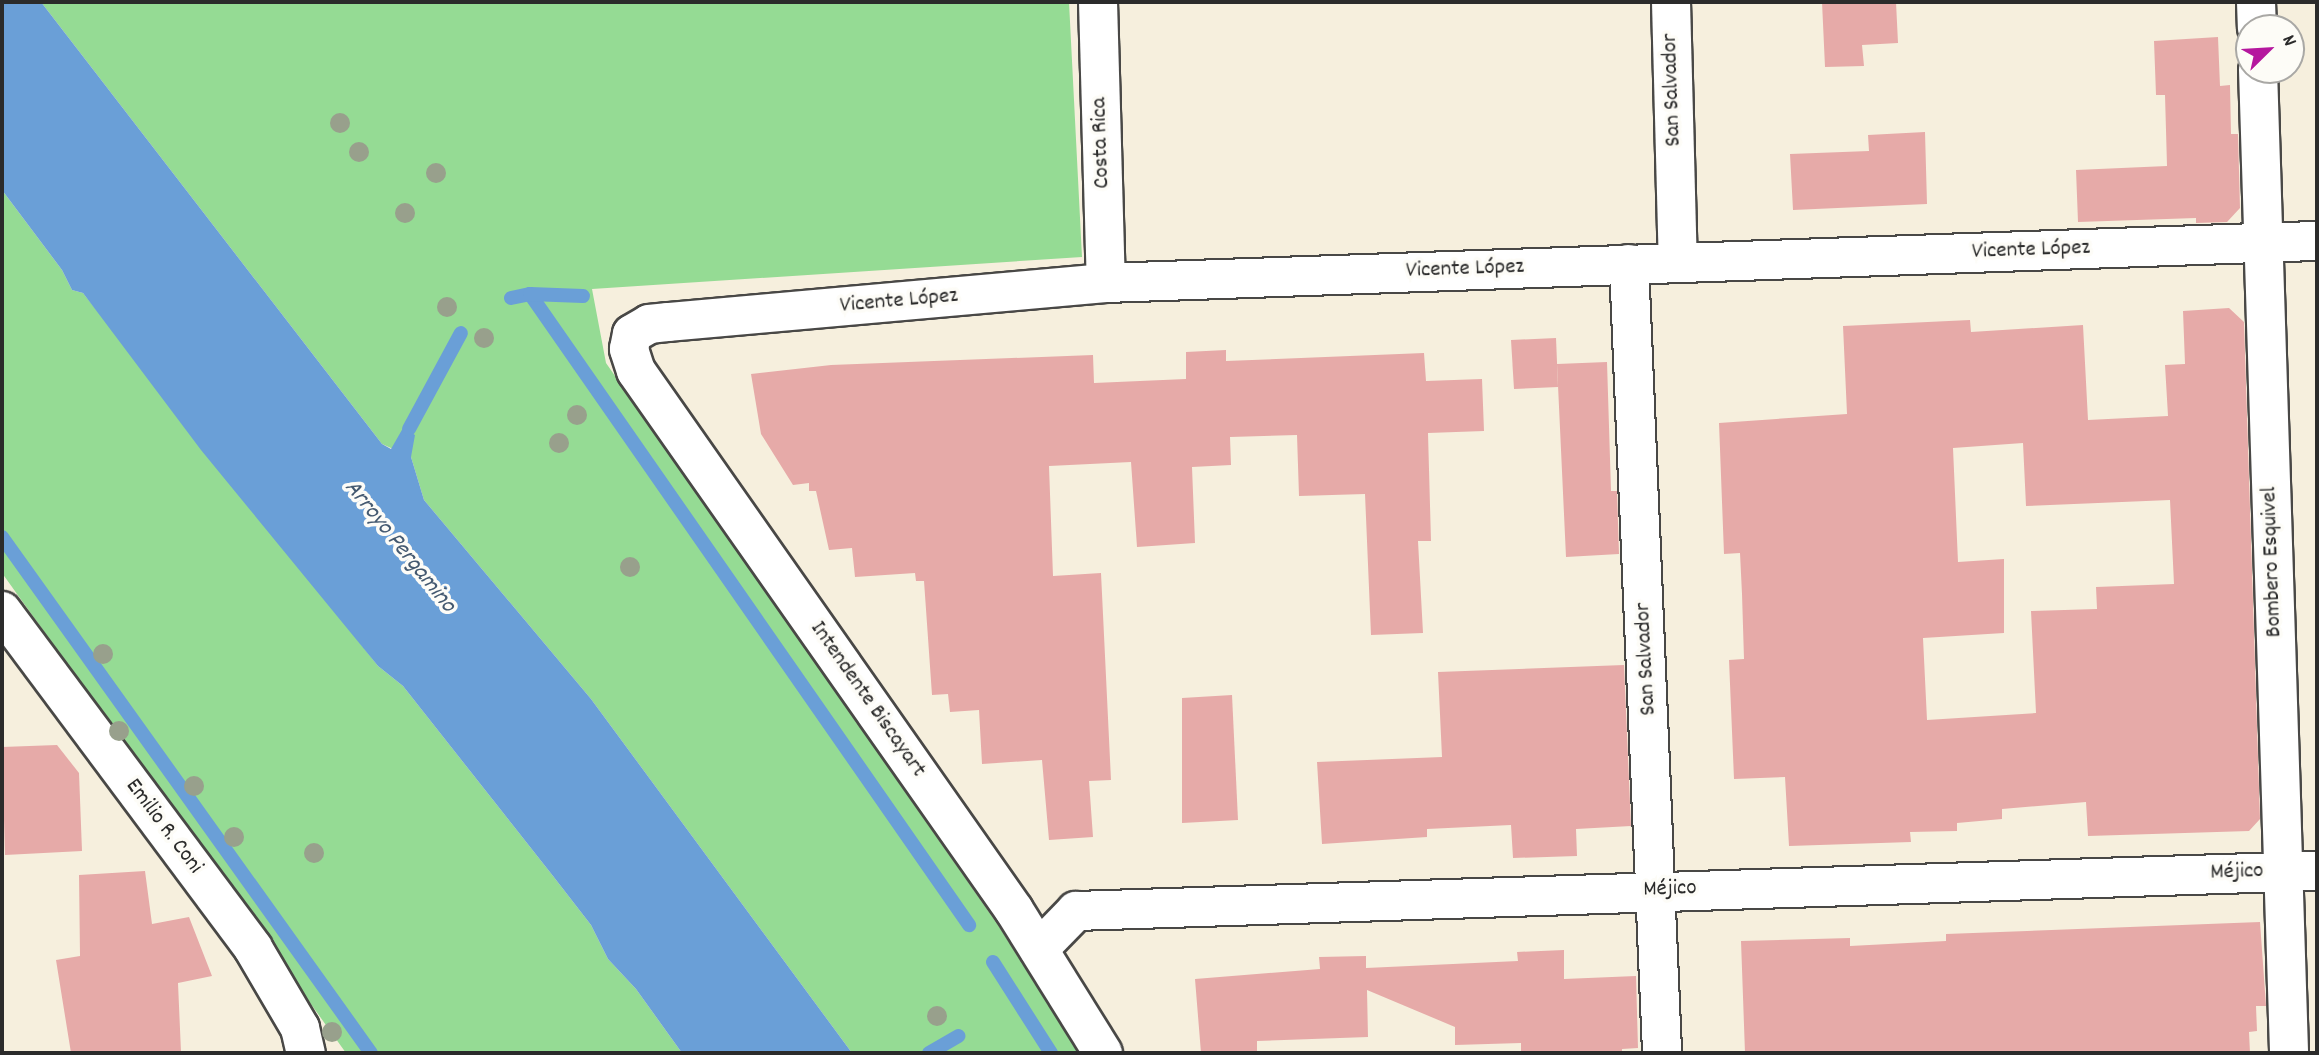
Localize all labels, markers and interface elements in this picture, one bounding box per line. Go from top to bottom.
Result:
north arrow [2235,14,2305,84]
text: N [2274,31,2302,51]
street label: San Salvador [1657,33,1689,147]
street label: Costa Rica [1087,97,1117,189]
street label: Vicente López [1971,235,2091,267]
street label: Vicente López [1405,254,1525,286]
street label: Vicente López [839,283,959,321]
water label: Arroyo Pergamino [337,475,461,619]
street label: Bombero Esquivel [2257,486,2289,638]
street label: San Salvador [1630,602,1664,716]
street label: Intendente Biscayart [803,617,931,783]
street label: Emilio R. Coni [118,774,208,880]
street label: Méjico [2210,858,2264,888]
street label: Méjico [1643,875,1697,905]

